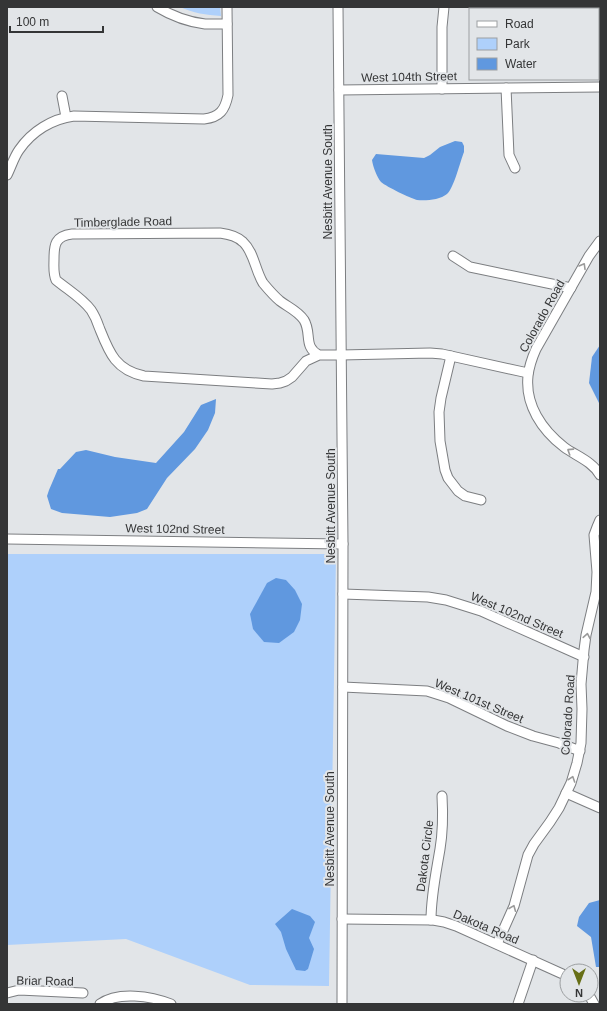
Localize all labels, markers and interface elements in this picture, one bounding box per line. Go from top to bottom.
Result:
scale bar [10,8,103,34]
legend [469,8,599,80]
text: 100 m [16,15,49,29]
text: Road [505,17,534,31]
text: Park [505,37,531,51]
text: Water [505,57,537,71]
street label: West 104th Street [361,69,458,85]
street label: Nesbitt Avenue South [321,124,335,240]
street label: Timberglade Road [74,214,172,230]
one-way arrow [579,263,586,270]
street label: Colorado Road [516,277,568,355]
street label: Nesbitt Avenue South [324,448,338,564]
one-way arrow [567,448,574,455]
street label: West 102nd Street [125,521,225,537]
street label: West 102nd Street [469,589,566,641]
one-way arrow [582,633,590,639]
street label: Colorado Road [558,674,578,756]
street label: West 101st Street [432,676,526,726]
street label: Nesbitt Avenue South [323,771,337,887]
one-way arrow [567,775,576,782]
street label: Dakota Circle [414,819,436,893]
one-way arrow [508,905,516,912]
street label: Dakota Road [451,907,521,947]
north arrow [559,963,599,1003]
street label: Briar Road [16,974,74,988]
text: N [575,987,583,999]

